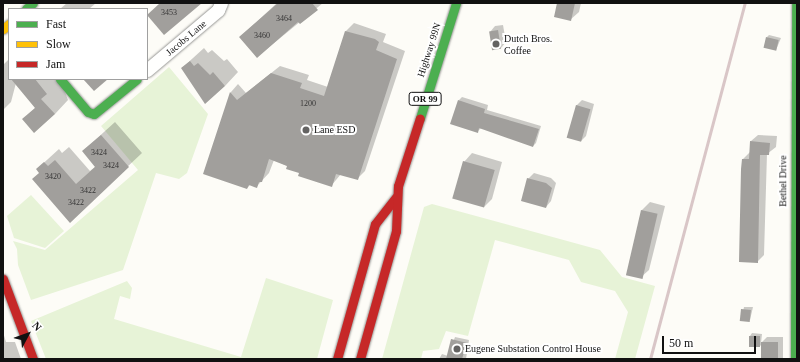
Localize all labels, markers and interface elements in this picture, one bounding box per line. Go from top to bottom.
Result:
legend [8,8,148,80]
house number: 3453 [161,8,177,18]
house number: 3464 [276,14,292,24]
text: Fast [46,17,66,31]
street label: Jacobs Lane [163,18,209,58]
street label: Highway 99N [415,21,443,79]
house number: 3460 [254,31,270,41]
place label: Dutch Bros. Coffee [504,32,552,56]
text: Slow [46,37,71,51]
marker: Dutch Bros. Coffee [491,39,501,49]
text: Jam [46,57,65,71]
road number: OR 99 [408,92,442,106]
house number: 1200 [300,99,316,109]
place label: Lane ESD [314,124,355,136]
marker: Lane ESD [301,125,311,135]
house number: 3424 [91,148,107,158]
street label: Bethel Drive [777,155,789,207]
house number: 3424 [103,161,119,171]
house number: 3420 [45,172,61,182]
house number: 3422 [80,186,96,196]
house number: 3422 [68,198,84,208]
north arrow [8,314,48,354]
text: N [30,319,44,333]
scale bar [664,328,758,354]
text: 50 m [669,336,693,350]
place label: Eugene Substation Control House [465,343,601,355]
marker: Eugene Substation Control House [452,344,462,354]

